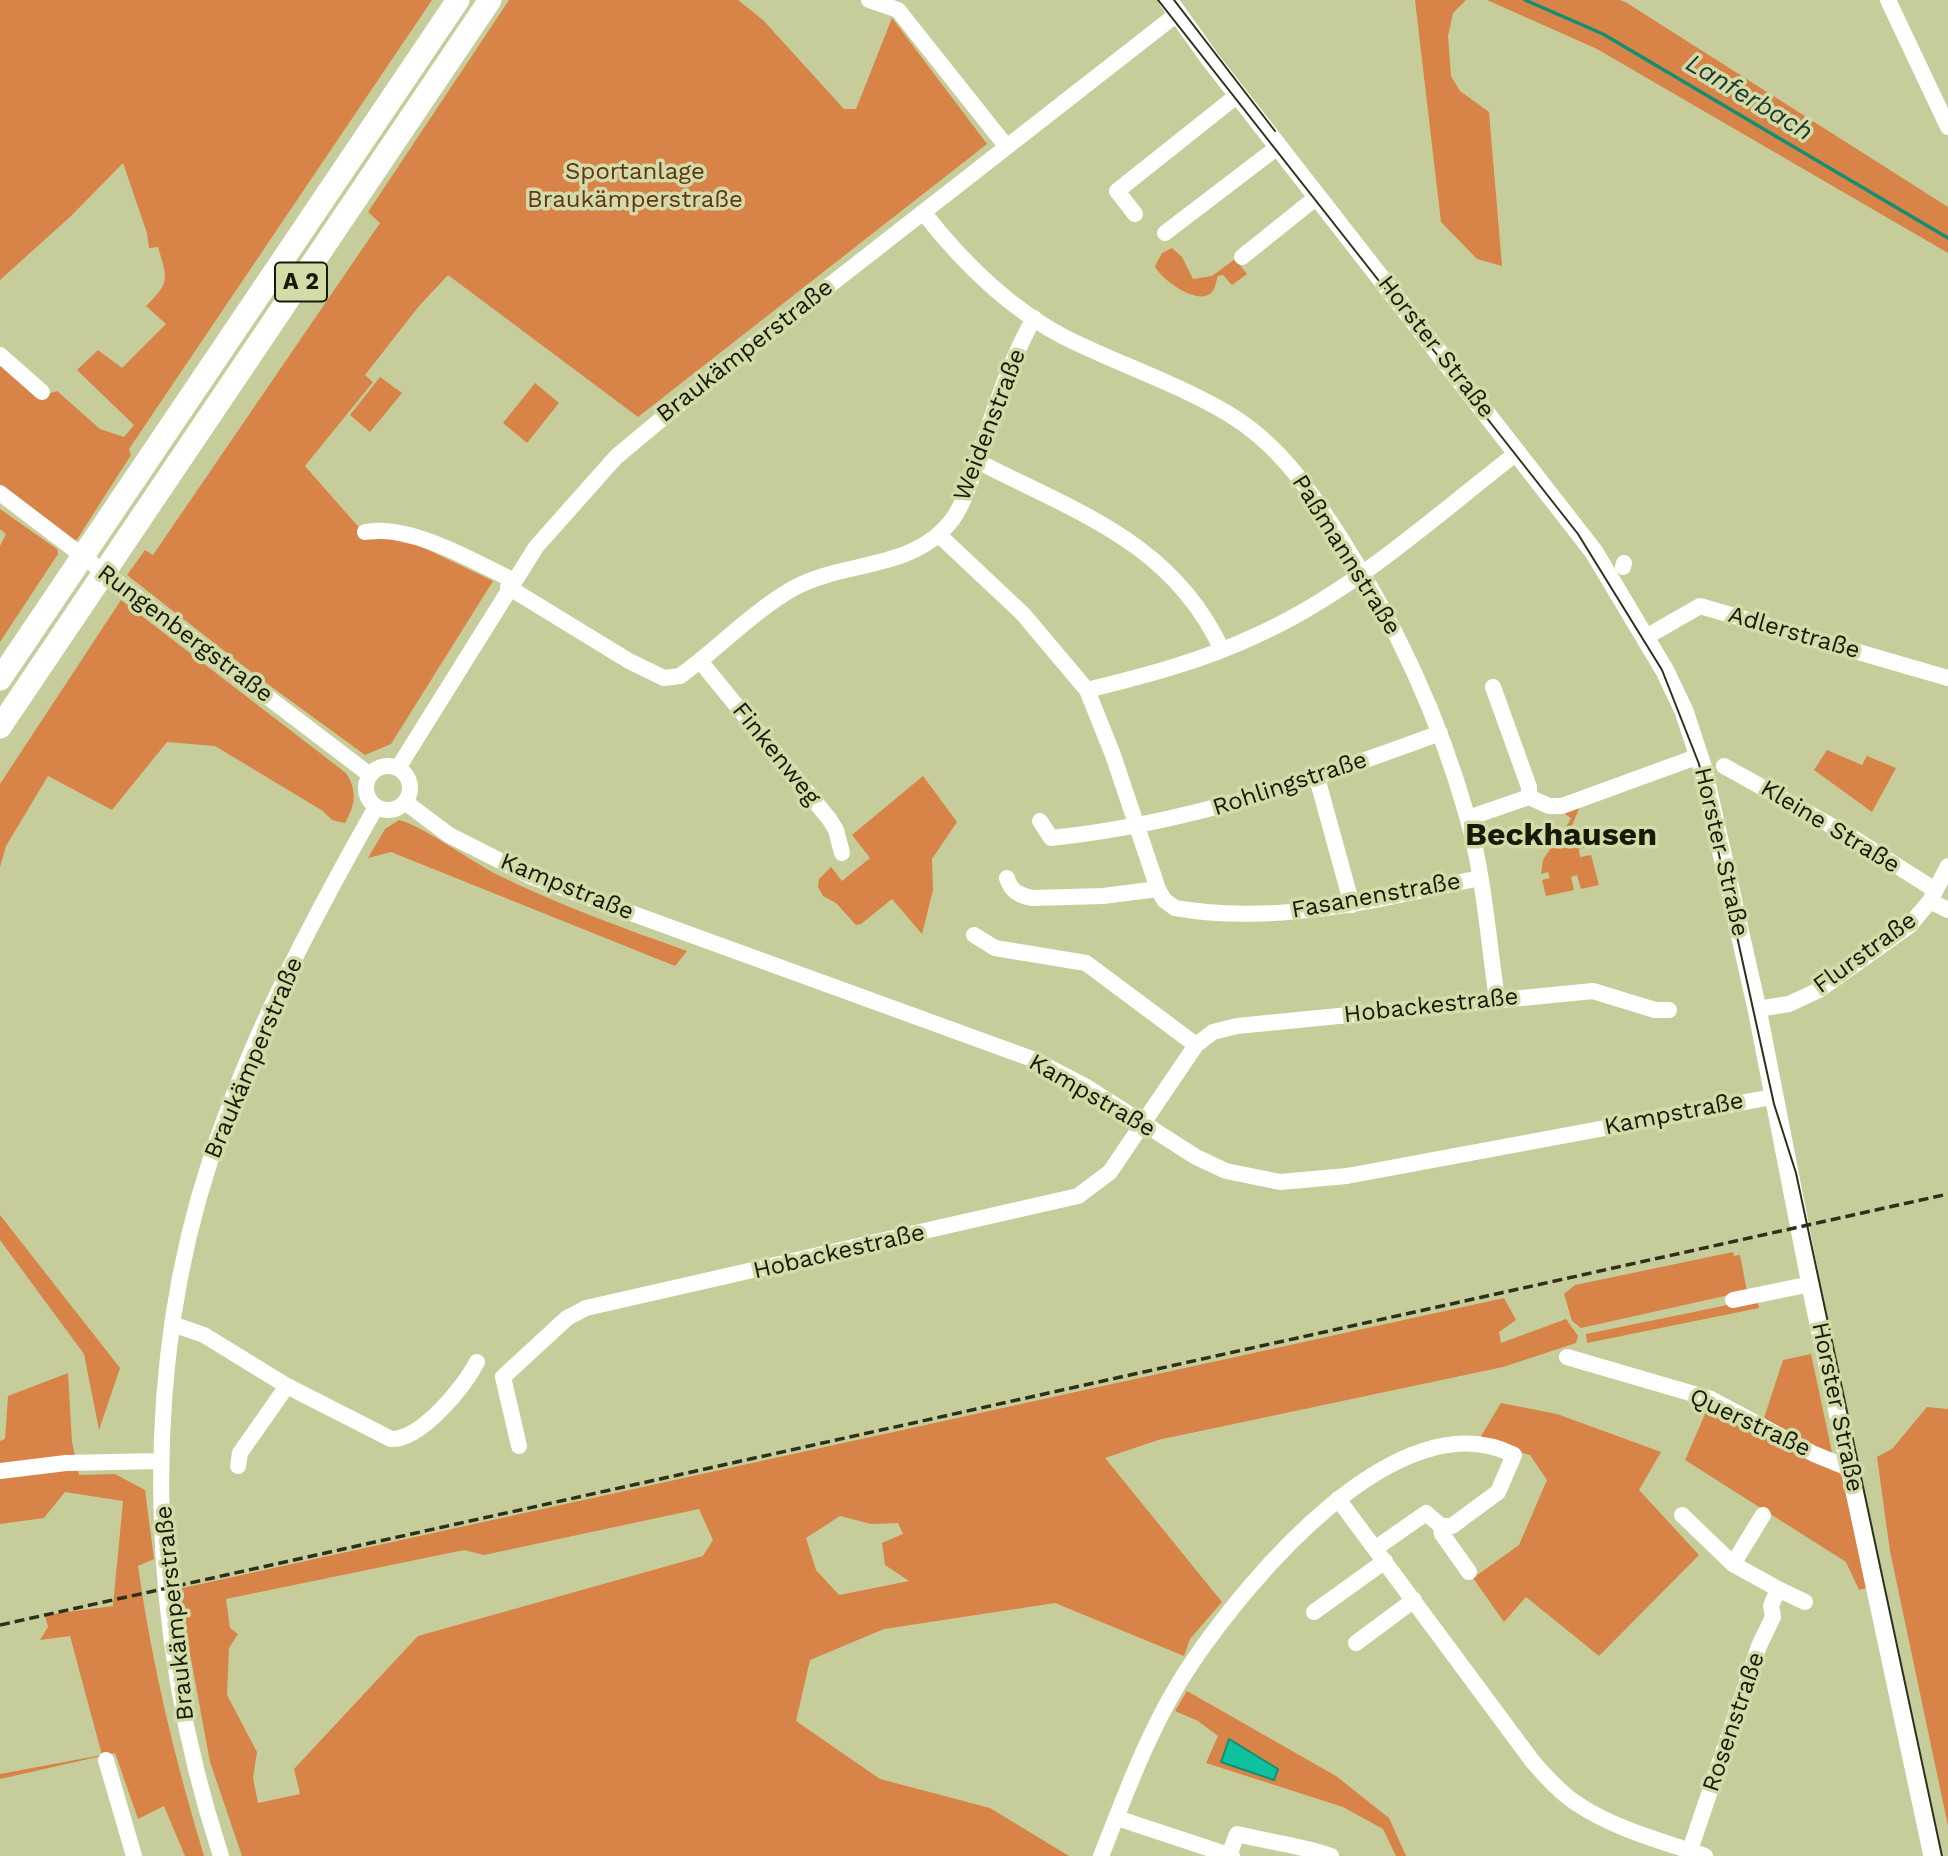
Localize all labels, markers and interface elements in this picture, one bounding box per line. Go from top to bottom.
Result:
water label: Lanferbach [1680,48,1818,148]
park label: Sportanlage Braukämperstraße [527,158,743,214]
road number: A 2 [275,262,327,302]
street label: Horster Straße [1371,270,1501,424]
street label: Braukämperstraße [651,273,839,429]
street label: Weidenstraße [948,345,1032,505]
street label: Paßmannstraße [1285,470,1407,640]
street label: Rungenbergstraße [92,559,278,709]
street label: Adlerstraße [1725,600,1863,666]
street label: Finkenweg [726,697,826,811]
street label: Rohlingstraße [1209,745,1371,823]
street label: Horster Straße [1688,765,1754,939]
street label: Kleine Straße [1755,774,1905,880]
district label: Beckhausen [1465,817,1657,855]
street label: Kampstraße [496,847,638,927]
street label: Fasanenstraße [1289,867,1463,925]
street label: Flurstraße [1808,906,1922,1000]
street label: Braukämperstraße [199,953,309,1163]
street label: Hobackestraße [1342,983,1520,1029]
street label: Kampstraße [1024,1048,1160,1144]
street label: Kampstraße [1602,1086,1746,1142]
street label: Hobackestraße [750,1218,928,1286]
street label: Horster Straße [1805,1320,1869,1494]
street label: Querstraße [1685,1382,1815,1464]
street label: Braukämperstraße [149,1504,201,1722]
street label: Rosenstraße [1697,1648,1771,1796]

